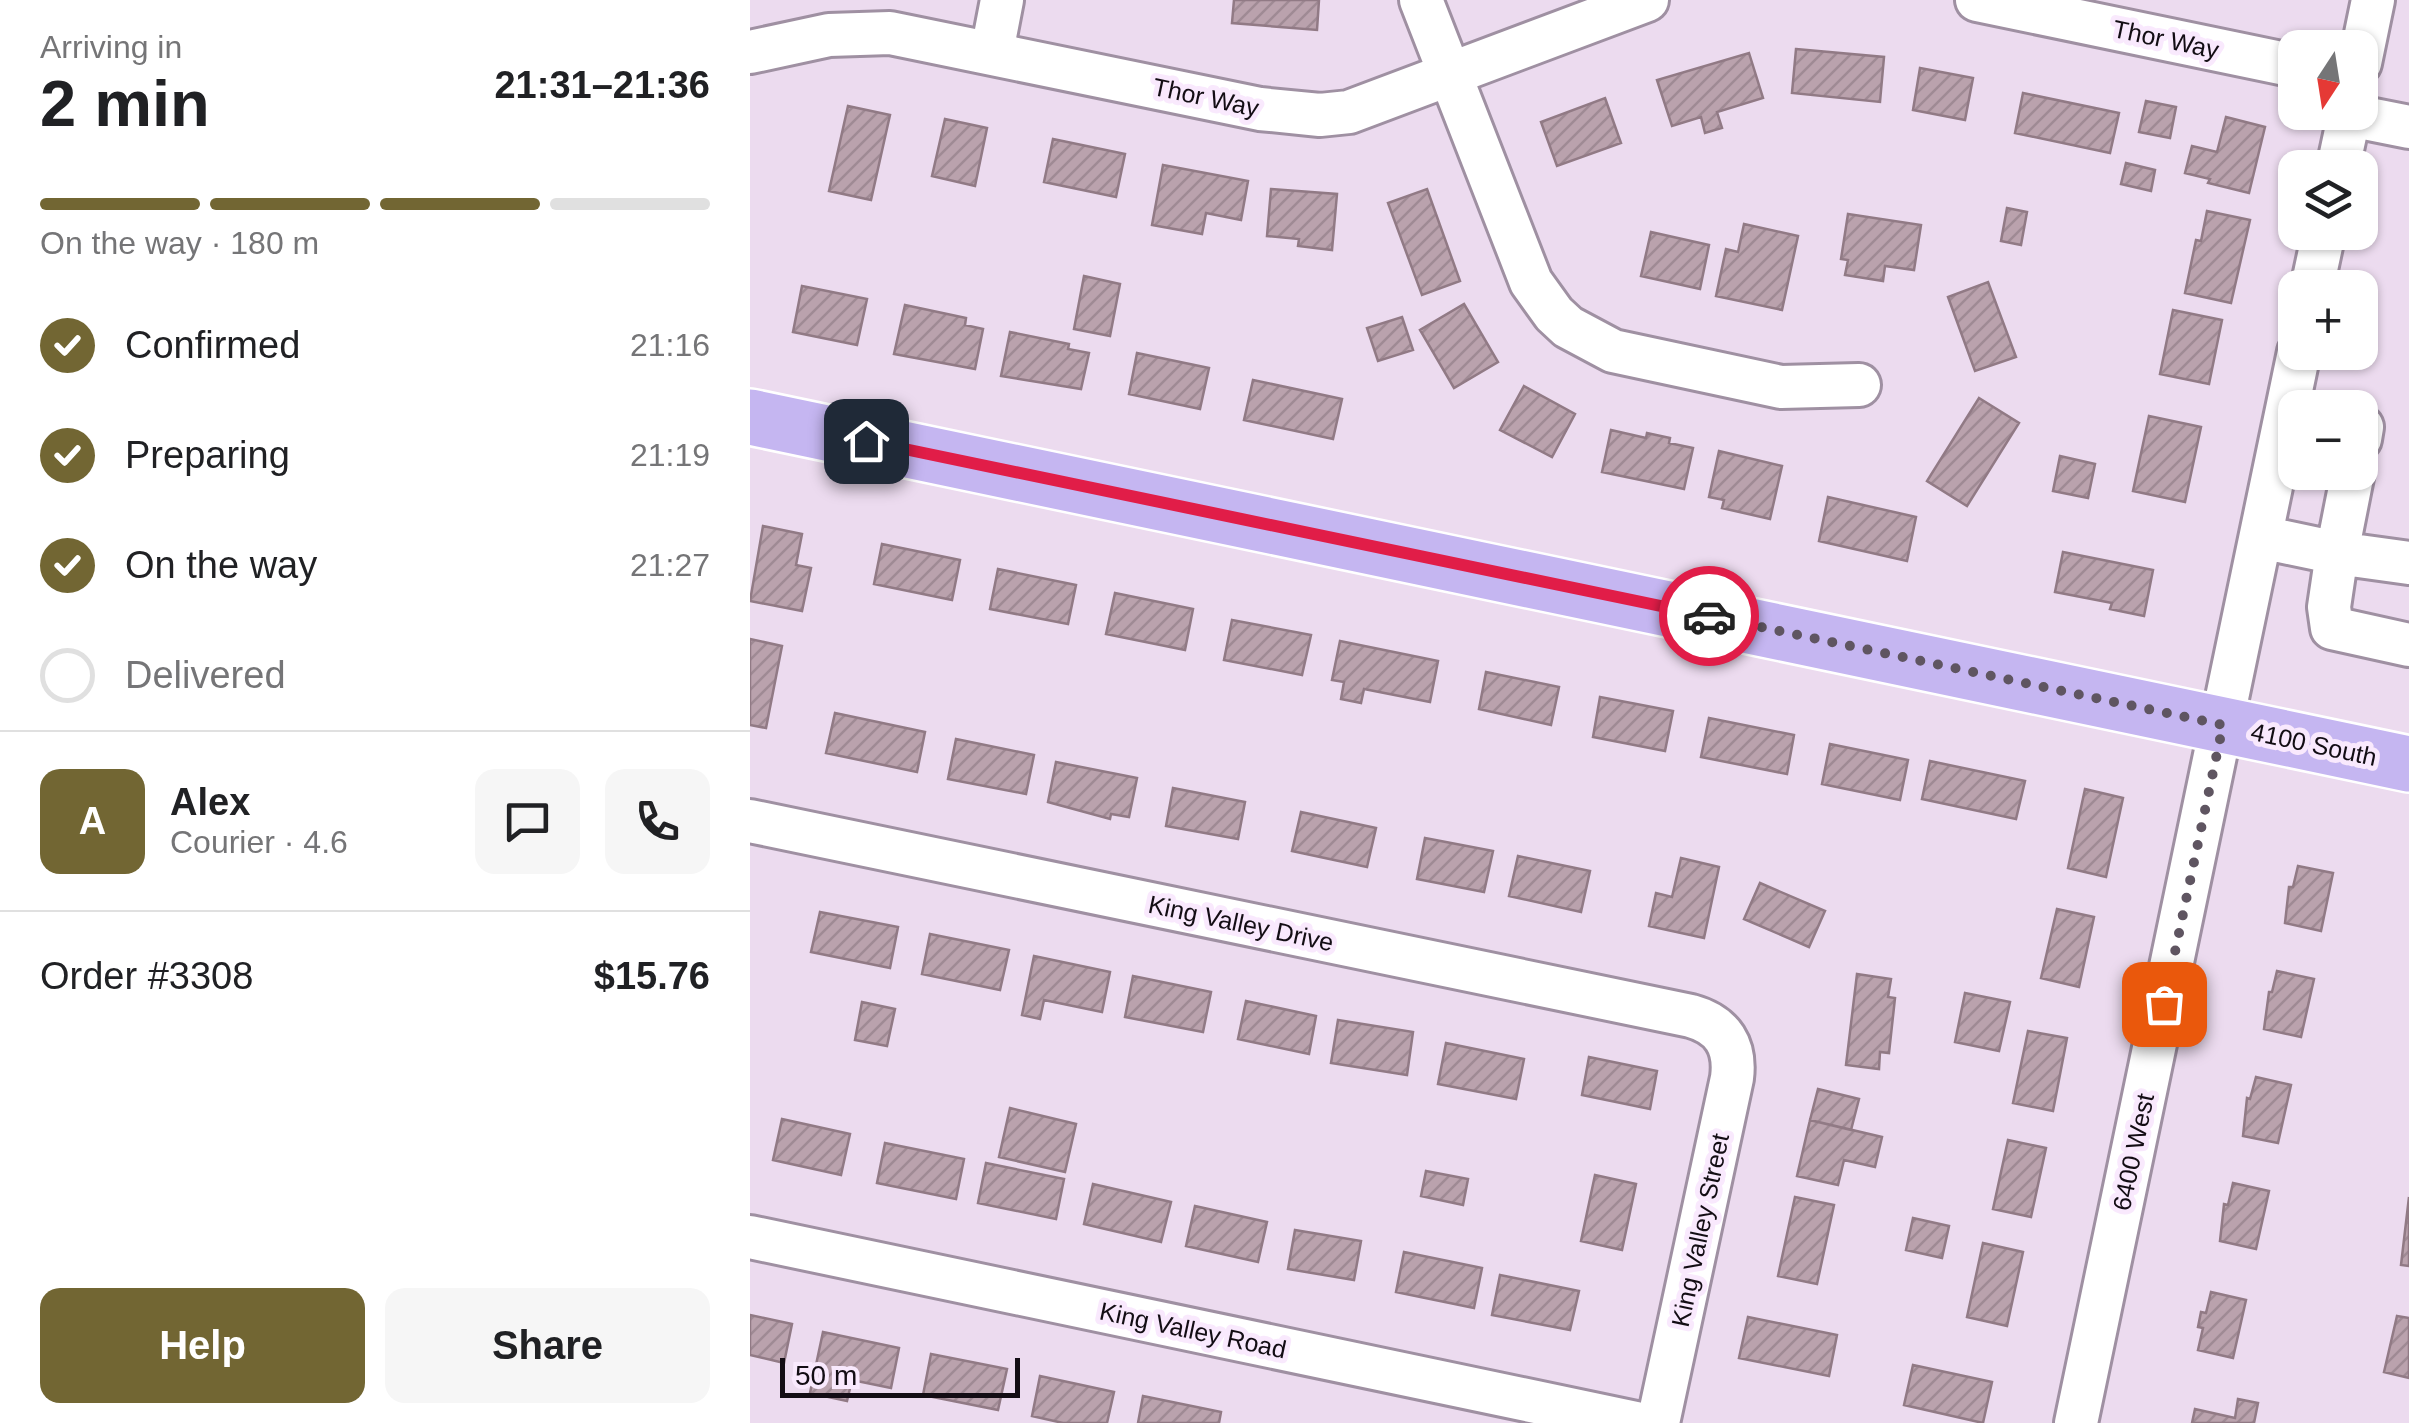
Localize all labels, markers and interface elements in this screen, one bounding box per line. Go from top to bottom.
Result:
street label: Thor Way [2111,14,2222,64]
text: Arriving in [40,29,182,65]
north arrow [2278,30,2378,130]
map controls [2278,30,2378,490]
text: 21:31–21:36 [494,64,710,106]
text: 2 min [40,67,210,140]
street label: Thor Way [1151,72,1262,122]
button: layers [2278,150,2378,250]
text: On the way · 180 m [40,225,319,261]
button: + [2278,270,2378,370]
icon: check [40,318,95,373]
text: Confirmed [125,324,300,366]
text: 21:16 [630,327,710,363]
button: − [2278,390,2378,490]
pin [824,399,909,484]
icon: home [839,414,894,469]
icon: check [40,428,95,483]
text: Preparing [125,434,290,476]
text: 21:19 [630,437,710,473]
icon: check [40,538,95,593]
text: On the way [125,544,317,586]
text: 21:27 [630,547,710,583]
courier [1659,566,1759,666]
icon: car [1682,589,1737,644]
text: Delivered [125,654,286,696]
street label: 4100 South [2249,717,2379,771]
button: chat [475,769,580,874]
button: phone [605,769,710,874]
text: Alex [170,781,250,823]
text: A [79,800,106,842]
text: Courier · 4.6 [170,824,348,860]
street label: King Valley Drive [1146,890,1336,956]
text: Order #3308 [40,955,253,997]
text: $15.76 [594,955,710,997]
pin [2122,962,2207,1047]
icon: bag [2137,977,2192,1032]
street label: 6400 West [2107,1091,2159,1213]
street label: King Valley Street [1666,1131,1734,1329]
button: Help [40,1288,365,1403]
button: Share [385,1288,710,1403]
street label: King Valley Road [1097,1297,1289,1363]
scale bar [780,1353,1020,1398]
text: 50 m [795,1360,857,1391]

